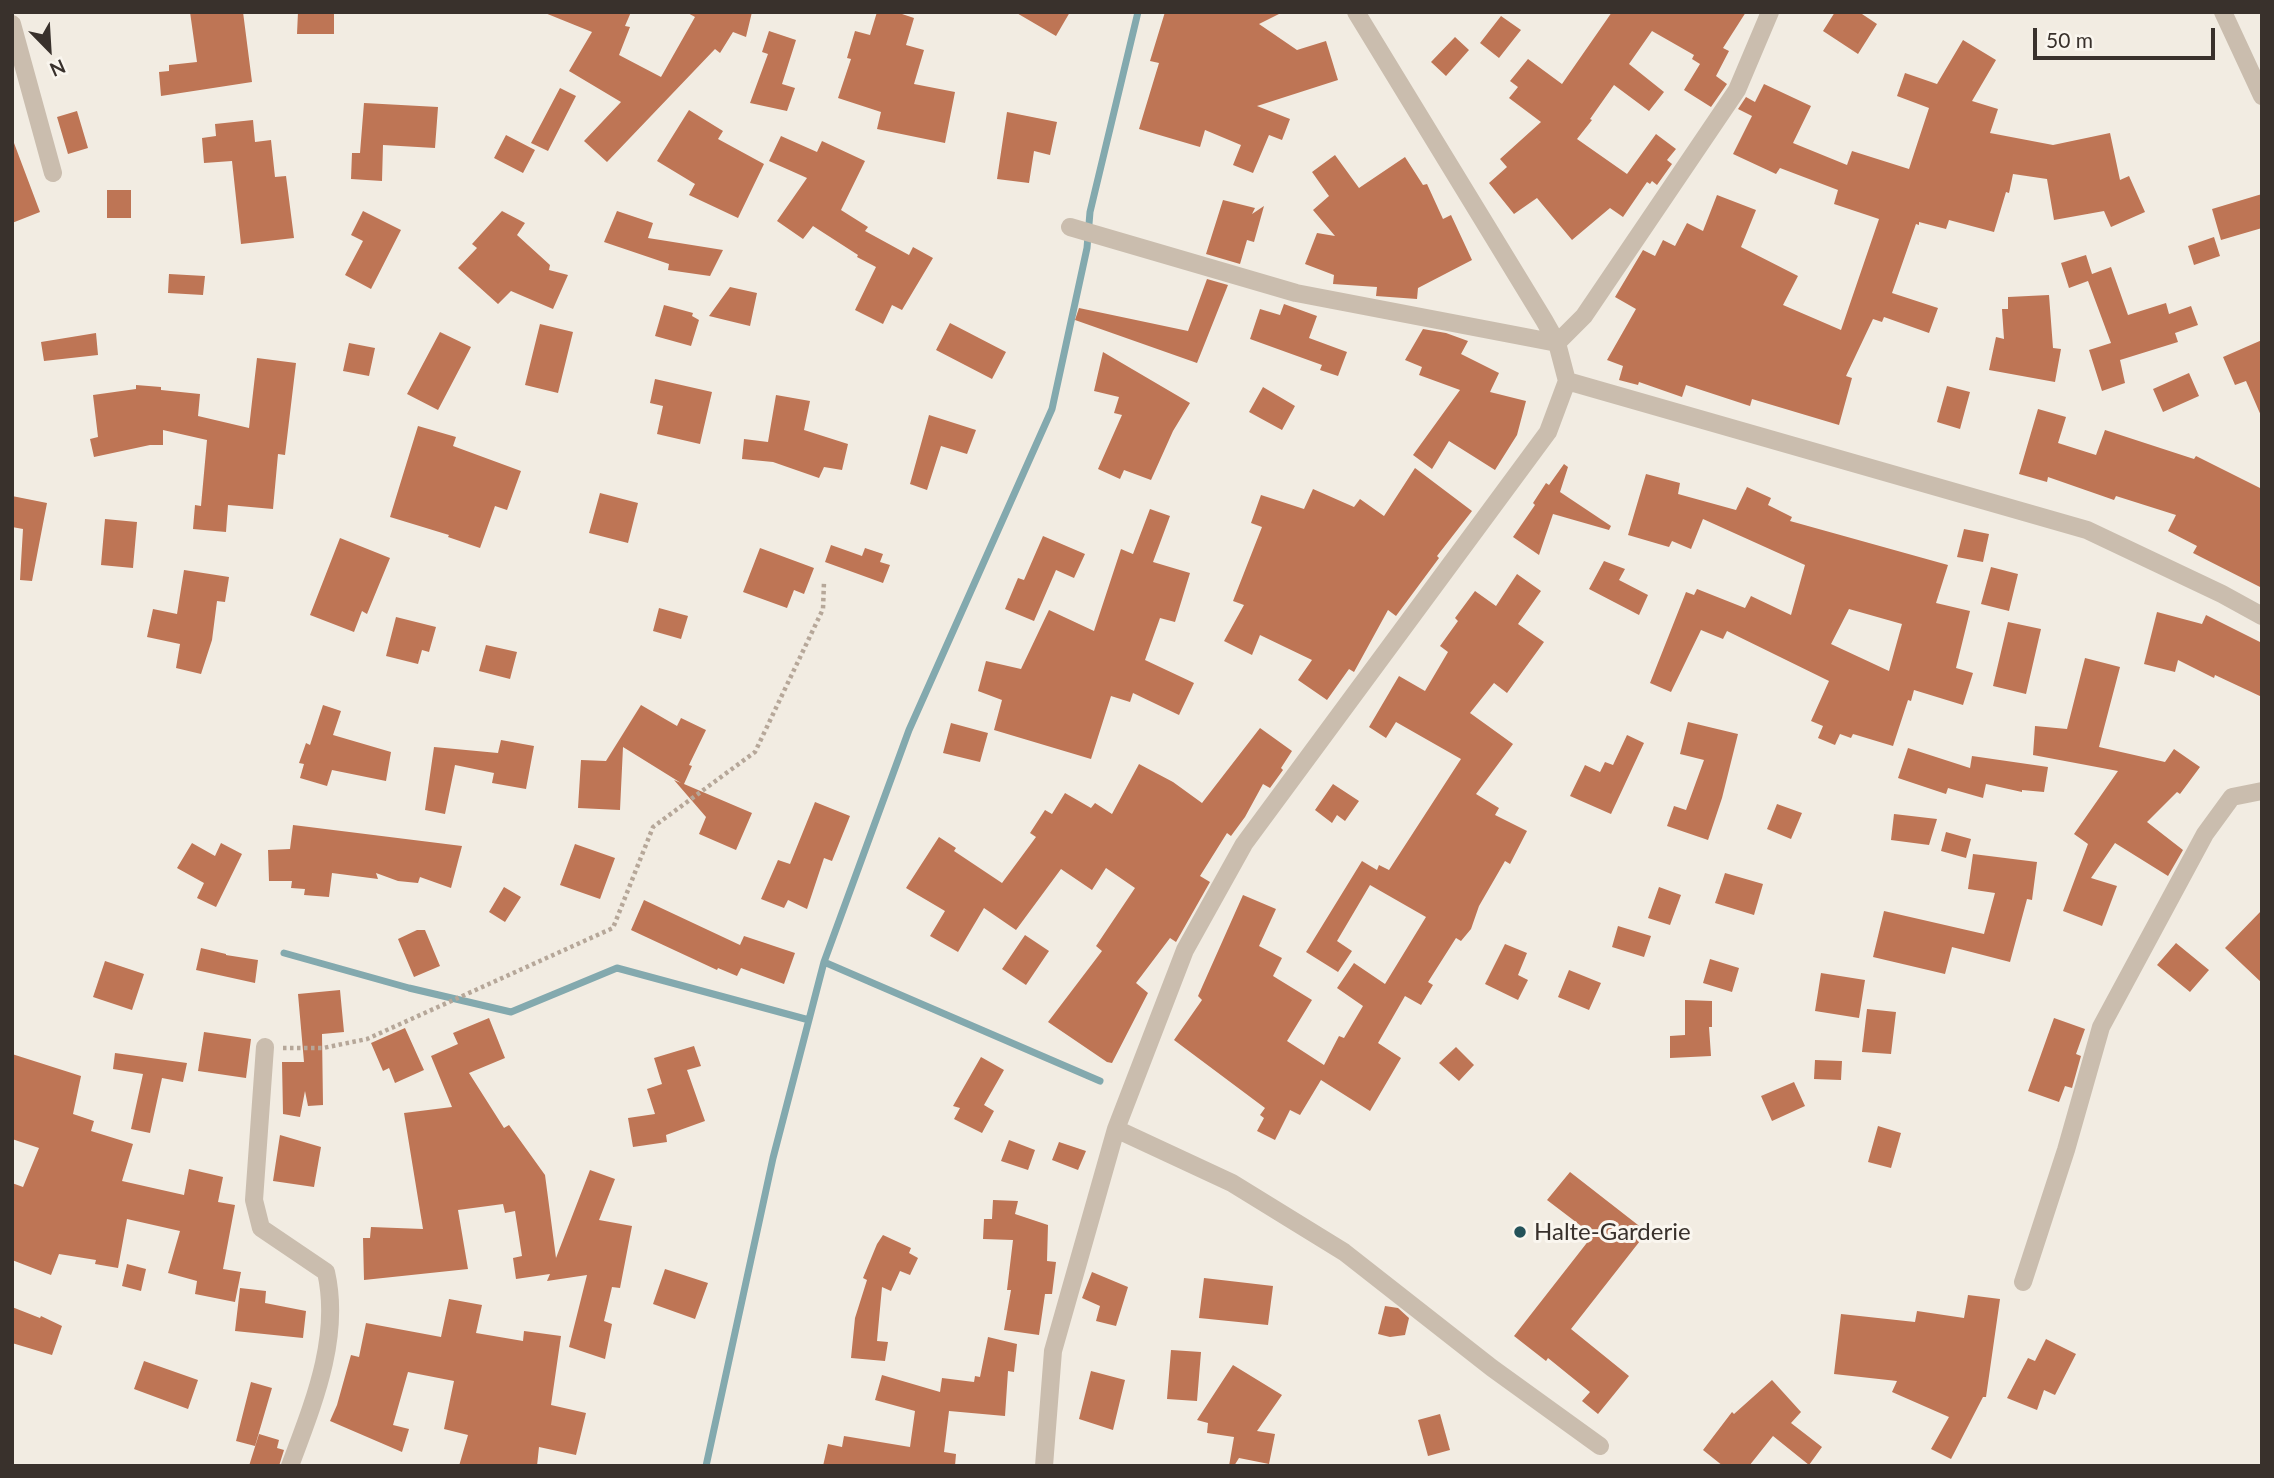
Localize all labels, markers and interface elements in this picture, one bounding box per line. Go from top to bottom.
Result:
north arrow [14,14,84,84]
scale bar [2036,14,2218,58]
text: 50 m [2046,27,2093,52]
text: N [46,55,69,82]
place label: Halte-Garderie [1534,1218,1691,1246]
marker: Halte-Garderie [1512,1224,1528,1240]

